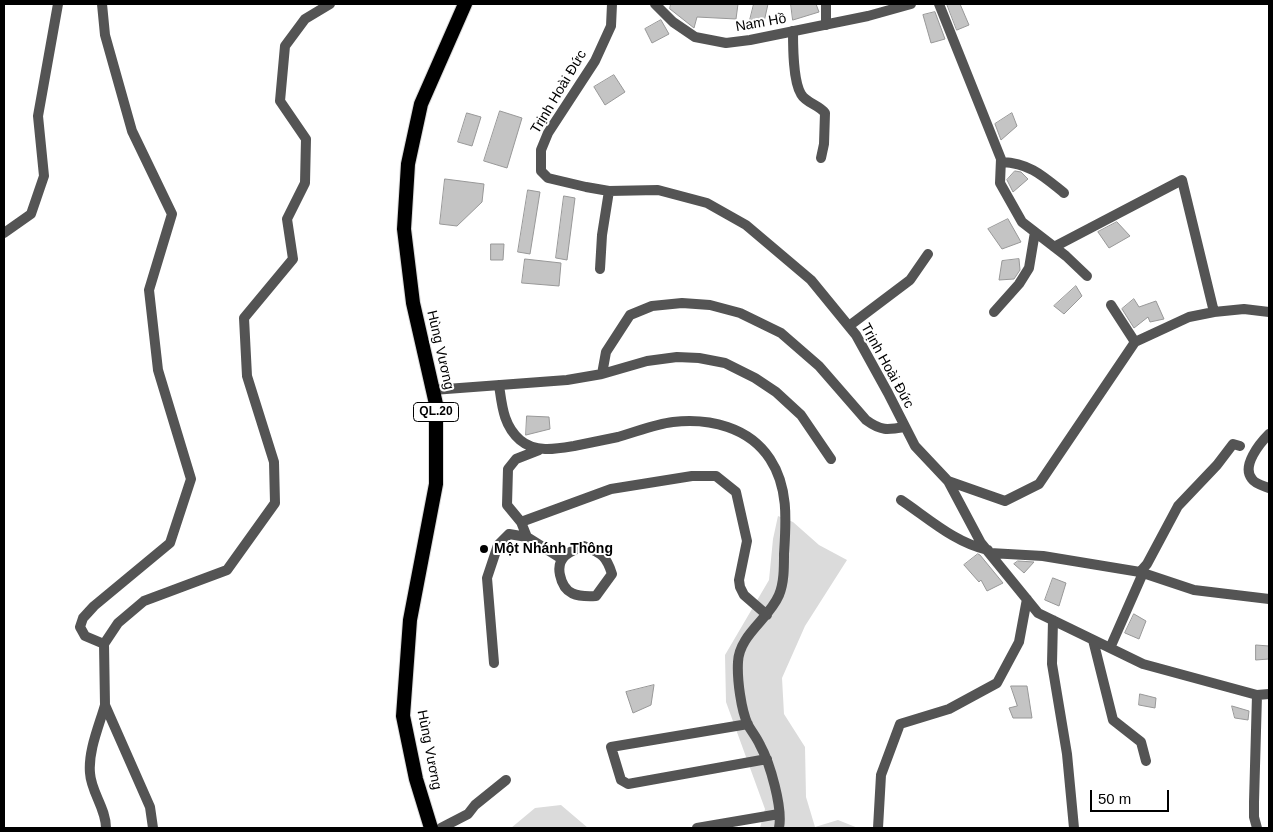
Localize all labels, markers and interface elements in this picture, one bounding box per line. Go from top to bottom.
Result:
street label: Nam Hồ [734,10,788,36]
street label: Trịnh Hoài Đức [527,47,591,137]
street label: Hùng Vương [423,309,457,391]
street label: Trịnh Hoài Đức [857,321,917,411]
road number: QL.20 [414,402,458,422]
place label: Một Nhánh Thông [494,541,613,557]
marker: Một Nhánh Thông [478,543,490,555]
street label: Hùng Vương [413,709,445,791]
scale bar [1093,780,1172,812]
text: 50 m [1098,790,1131,807]

